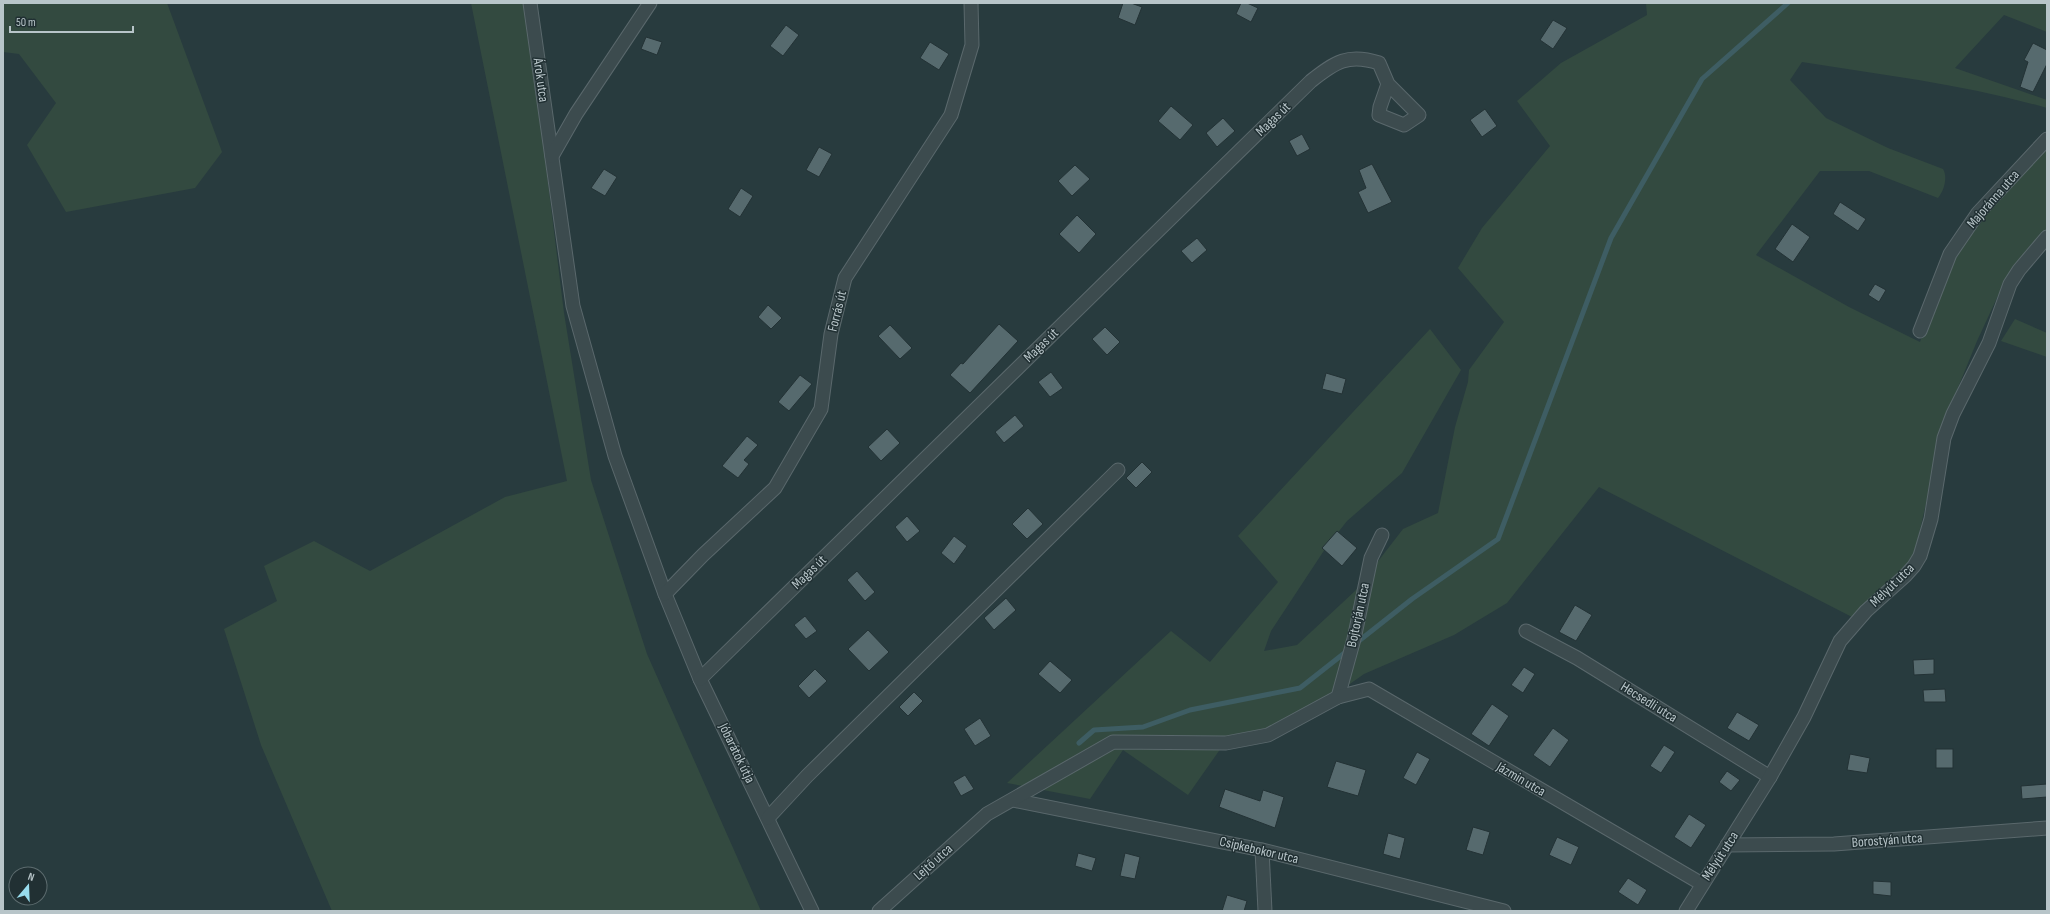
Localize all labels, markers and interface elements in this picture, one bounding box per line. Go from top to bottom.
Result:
scale bar [10,8,133,34]
text: 50 m [16,15,36,30]
street label: Árok utca [529,56,552,103]
street label: Magas út [1252,98,1294,140]
street label: Majoránna utca [1963,166,2023,232]
street label: Forrás út [824,289,850,333]
street label: Magas út [1020,324,1062,366]
street label: Magas út [788,551,830,593]
street label: Mélyút utca [1866,560,1918,610]
street label: Bojtorján utca [1343,581,1373,649]
street label: Hecsedli utca [1618,678,1680,726]
street label: Jóbarátok útja [715,719,759,786]
street label: Jázmin utca [1493,758,1549,800]
street label: Mélyút utca [1698,828,1742,884]
street label: Borostyán utca [1851,829,1923,851]
street label: Csipkebokor utca [1218,833,1300,867]
street label: Lejtő utca [910,840,956,884]
north arrow [8,866,48,906]
text: N [26,870,36,884]

